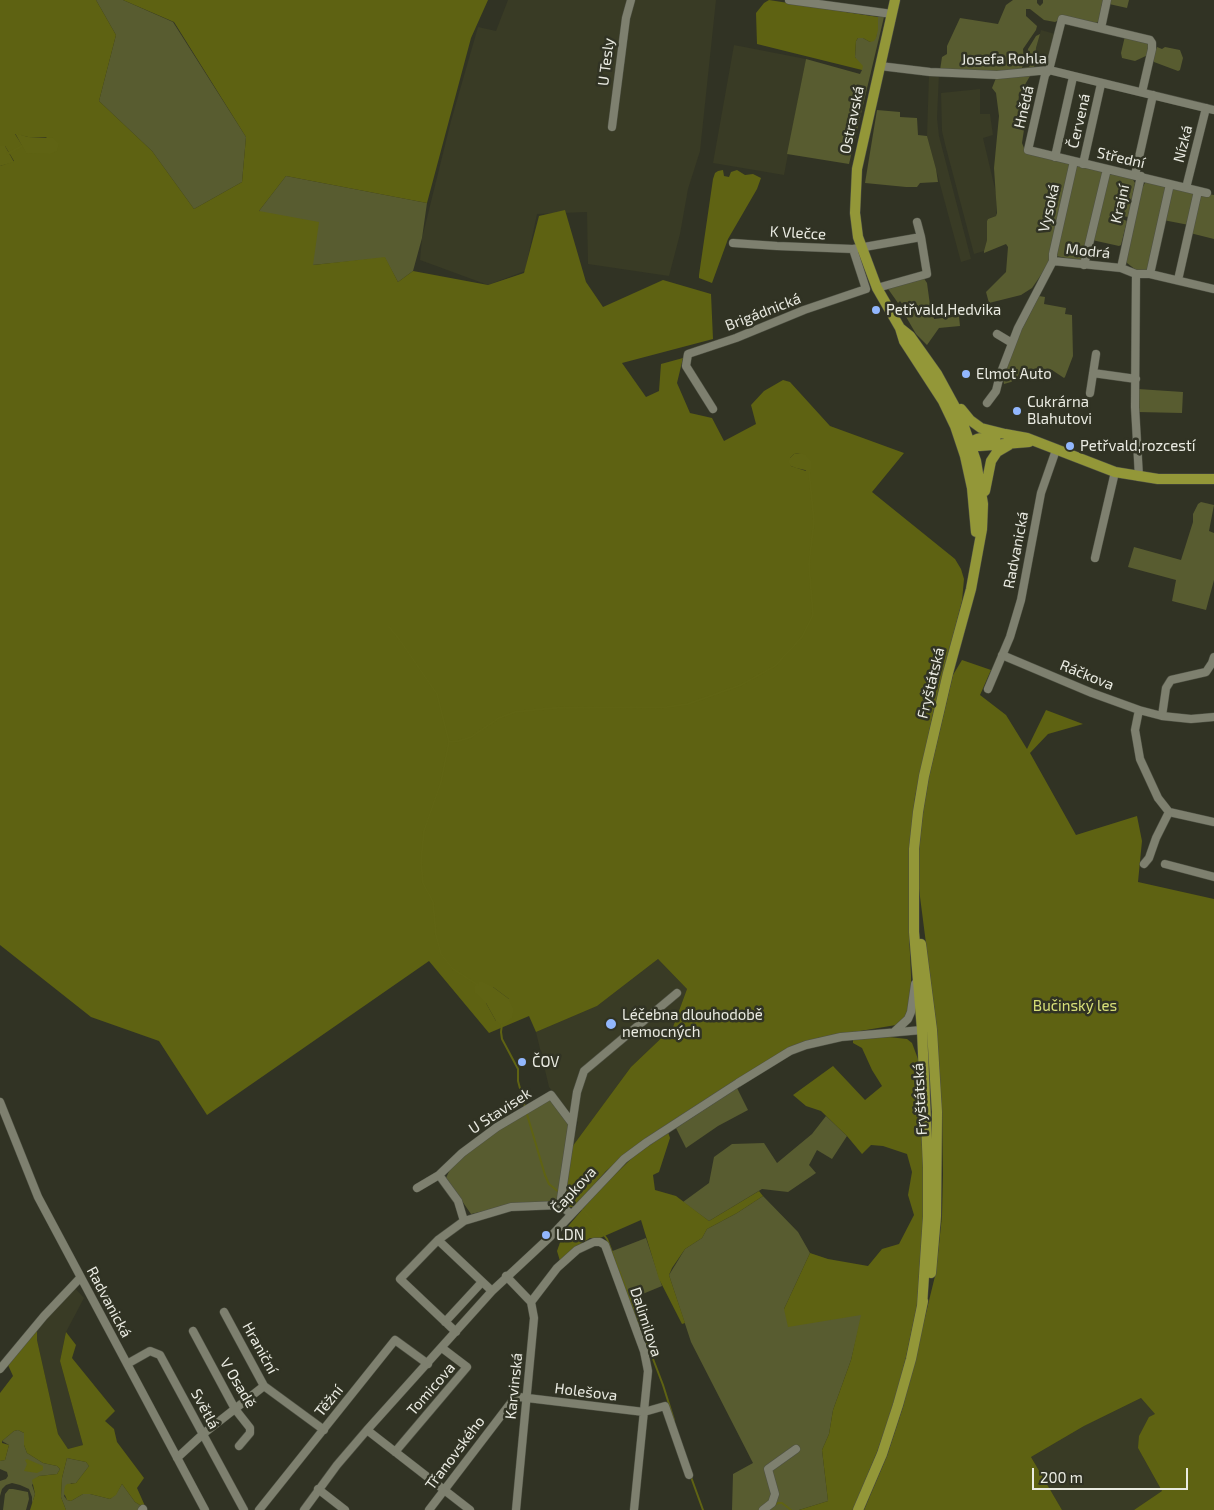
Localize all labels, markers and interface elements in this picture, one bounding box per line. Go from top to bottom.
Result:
street label: U Tesly [594,37,618,87]
street label: Josefa Rohla [961,49,1047,69]
street label: Ostravská [836,84,868,156]
street label: Hnědá [1010,84,1038,130]
street label: Červená [1064,92,1094,150]
street label: Nízká [1170,123,1196,165]
street label: Střední [1095,144,1147,172]
street label: Vysoká [1035,182,1063,234]
street label: Krajní [1107,183,1133,225]
street label: K Vlečce [769,223,827,243]
street label: Modrá [1065,240,1111,262]
street label: Brigádnická [723,289,803,335]
place label: Petřvald,Hedvika [886,301,1001,319]
marker: Petřvald,Hedvika [870,304,882,316]
place label: Elmot Auto [976,365,1052,383]
marker: Elmot Auto [960,368,972,380]
place label: Cukrárna Blahutovi [1027,393,1092,428]
marker: Cukrárna Blahutovi [1011,405,1023,417]
place label: Petřvald,rozcestí [1080,437,1195,455]
marker: Petřvald,rozcestí [1064,440,1076,452]
street label: Radvanická [1000,510,1032,590]
street label: Fryštátská [913,646,949,720]
street label: Ráčkova [1057,656,1117,694]
park label: Bučinský les [1033,997,1117,1015]
place label: Léčebna dlouhodobě nemocných [622,1006,763,1041]
marker: Léčebna dlouhodobě nemocných [604,1017,618,1031]
place label: ČOV [532,1053,559,1071]
marker: ČOV [516,1056,528,1068]
street label: Fryštátská [909,1062,931,1136]
street label: U Stavisek [465,1084,535,1138]
street label: Čapkova [548,1163,600,1217]
place label: LDN [556,1226,584,1244]
marker: LDN [540,1229,552,1241]
street label: Radvanická [83,1263,135,1341]
street label: Dalimilova [626,1285,666,1359]
street label: Hraniční [238,1319,282,1377]
street label: Karvinská [502,1352,526,1420]
street label: V Osadě [216,1355,260,1411]
street label: Tomicova [403,1359,459,1419]
street label: Holešova [554,1379,618,1405]
street label: Těžní [311,1382,347,1420]
street label: Světlá [187,1386,223,1432]
street label: Třanovského [422,1413,488,1493]
scale bar [1034,1458,1190,1490]
text: 200 m [1040,1468,1083,1486]

